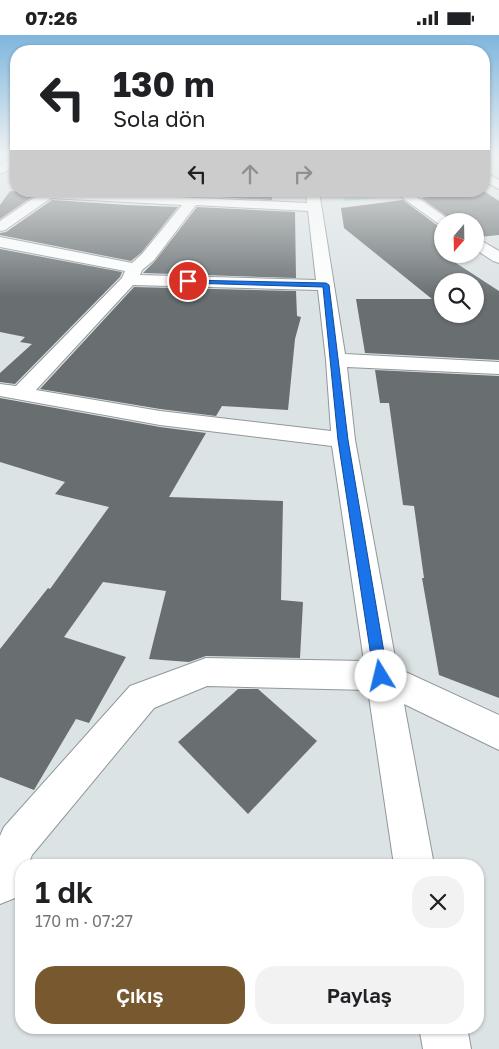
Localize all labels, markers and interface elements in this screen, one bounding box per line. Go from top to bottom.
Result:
text: 07:26 [25,6,77,29]
text: 130 m [113,63,215,105]
icon: left [30,65,95,130]
text: Sola dön [113,105,206,132]
icon: left [183,160,211,188]
icon: ahead [236,160,264,188]
icon: right [289,160,317,188]
north arrow [434,213,484,263]
map controls [434,213,484,323]
pin [167,260,209,302]
icon: arrive [174,267,202,295]
button: search [434,273,484,323]
position arrow [354,649,406,701]
text: 1 dk [35,874,93,910]
button: close [412,876,464,928]
text: 170 m · 07:27 [35,911,133,931]
button: Çıkış [35,966,245,1024]
button: Paylaş [255,966,464,1024]

